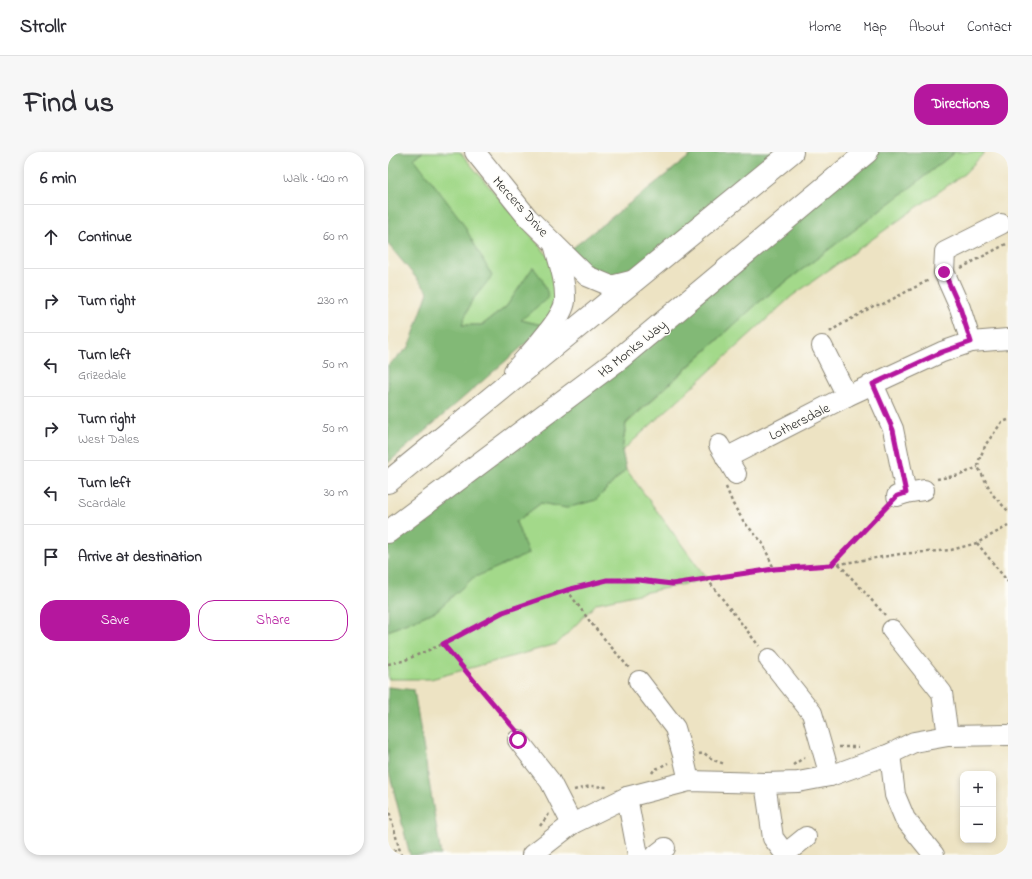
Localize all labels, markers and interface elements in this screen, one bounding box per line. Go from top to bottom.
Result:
text: Strollr [20,14,66,41]
text: Home [809,17,841,38]
text: Map [863,17,887,38]
text: About [909,17,945,38]
text: Contact [967,17,1012,38]
text: Find us [24,84,114,125]
button: Directions [914,84,1008,125]
text: 6 min [40,166,76,191]
text: Walk · 420 m [283,169,348,188]
street label: Mercers Drive [487,172,554,243]
icon: ahead [40,226,62,248]
text: Continue [78,226,132,248]
text: 60 m [323,227,348,246]
route end [935,263,953,281]
icon: right [40,290,62,312]
text: Turn right [78,290,136,312]
text: 230 m [317,291,348,310]
street label: H3 Monks Way [594,315,673,384]
text: Turn left [78,344,131,366]
icon: left [40,354,62,376]
text: 50 m [322,355,348,374]
text: Grizedale [78,366,126,385]
street label: Lothersdale [766,398,834,447]
text: Turn right [78,408,136,430]
icon: right [40,418,62,440]
text: 50 m [322,419,348,438]
text: West Dales [78,430,139,449]
text: Turn left [78,472,131,494]
icon: left [40,482,62,504]
text: 30 m [324,483,348,502]
text: Scardale [78,494,126,513]
icon: arrive [40,546,62,568]
text: Arrive at destination [78,546,202,568]
button: Save [40,600,190,641]
button: Share [198,600,348,641]
route start [509,731,527,749]
map controls [960,771,996,843]
button: + [960,771,996,807]
button: − [960,807,996,843]

